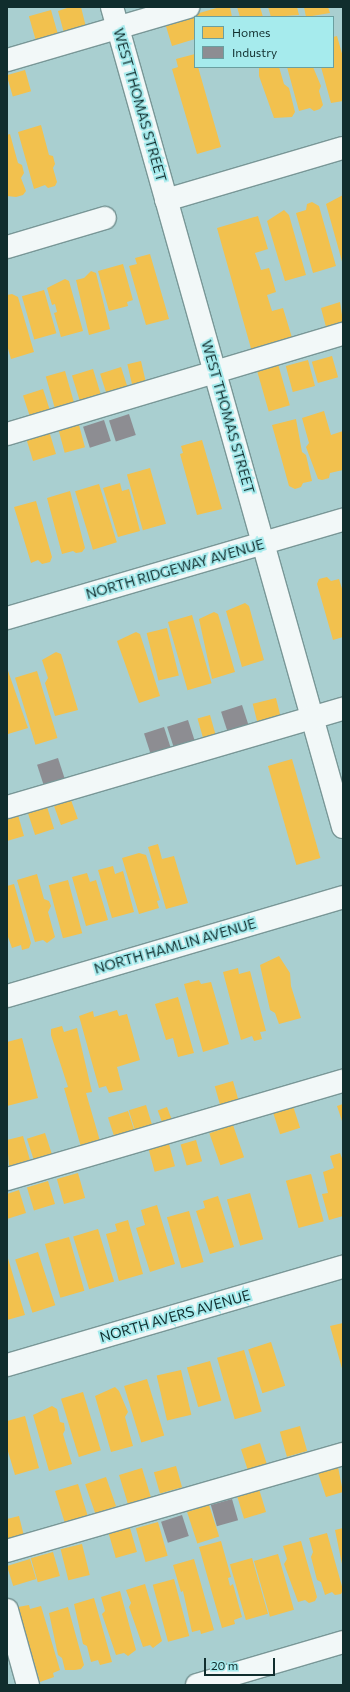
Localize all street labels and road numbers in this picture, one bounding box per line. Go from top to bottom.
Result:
street label: WEST THOMAS STREET [110,26,170,184]
street label: WEST THOMAS STREET [198,338,258,496]
street label: NORTH RIDGEWAY AVENUE [84,535,266,603]
street label: NORTH HAMLIN AVENUE [92,915,258,977]
street label: NORTH AVERS AVENUE [98,1286,252,1346]

